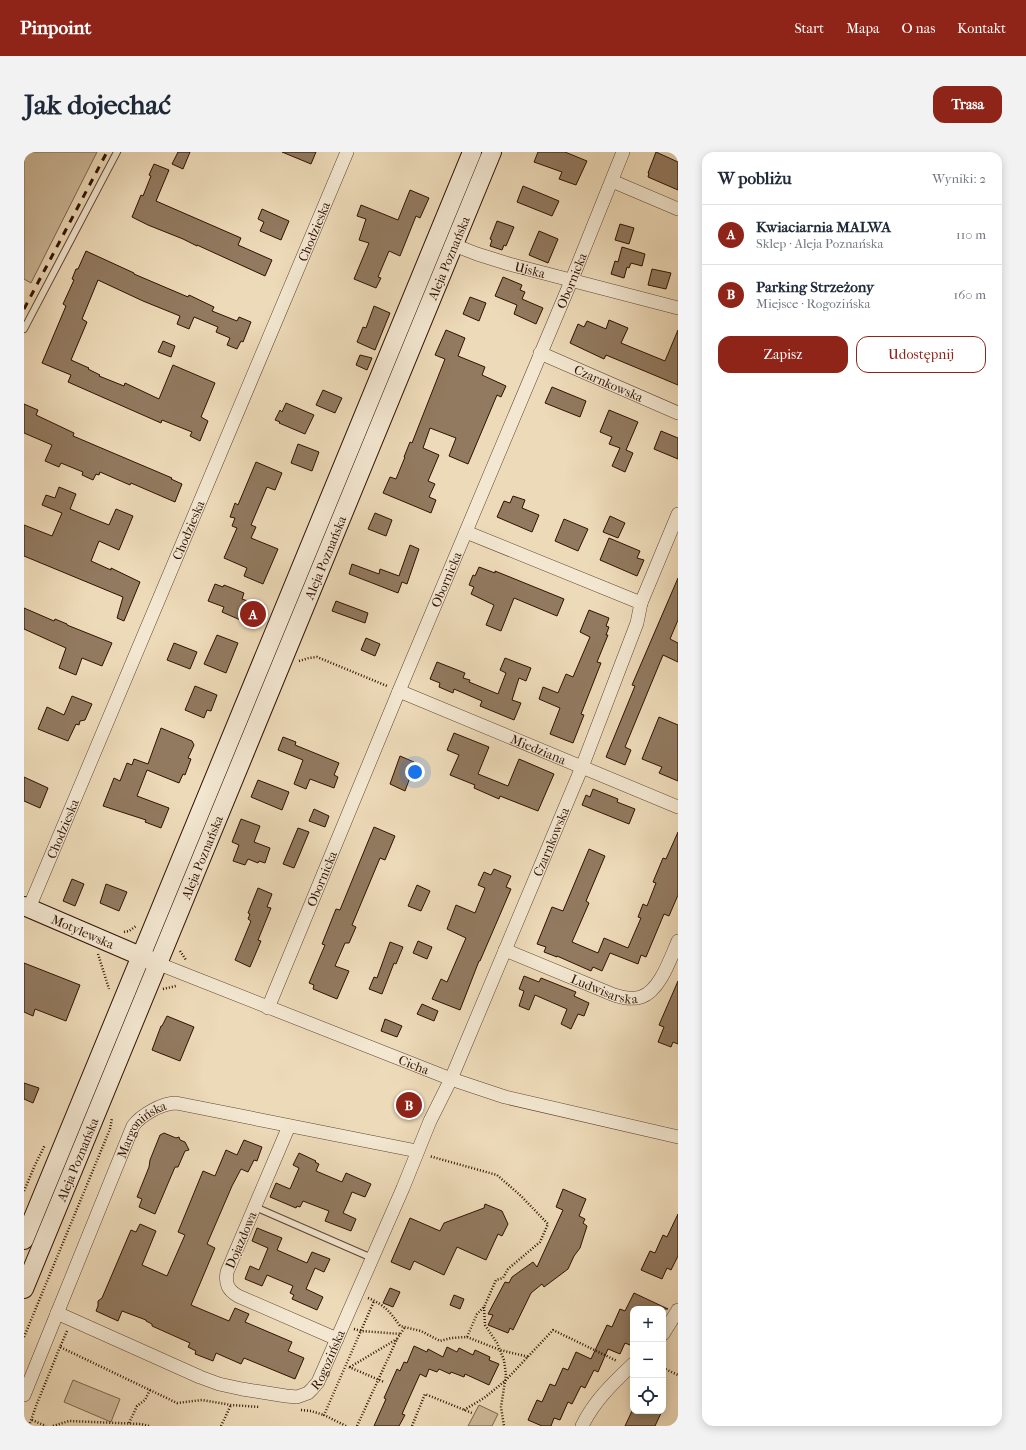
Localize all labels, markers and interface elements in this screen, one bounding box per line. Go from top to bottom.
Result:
text: Pinpoint [20,17,91,39]
text: Start [794,20,824,37]
text: Mapa [846,20,879,37]
text: O nas [901,20,935,37]
text: Kontakt [957,20,1006,37]
button: Trasa [933,86,1002,123]
text: Jak dojechać [24,88,171,121]
text: W pobliżu [718,168,792,188]
text: Wyniki: 2 [932,171,986,186]
street label: Chodzieska [294,198,333,263]
street label: Aleja Poznańska [424,213,473,303]
text: Kwiaciarnia MALWA [756,218,891,236]
text: A [727,227,735,242]
text: 110 m [956,227,986,242]
text: Sklep · Aleja Poznańska [756,236,884,251]
street label: Obornicka [553,250,590,311]
street label: Ujska [513,258,548,281]
text: Parking Strzeżony [756,278,874,296]
text: B [727,287,735,302]
text: 160 m [954,287,986,302]
text: Miejsce · Rogozińska [756,296,870,311]
button: Zapisz [718,336,848,373]
button: Udostępnij [856,336,986,373]
street label: Czarnkowska [572,361,646,405]
street label: Chodzieska [169,497,208,562]
street label: Aleja Poznańska [301,513,349,602]
street label: Obornicka [428,548,465,609]
pin: A [240,599,266,629]
street label: Miedziana [509,731,569,767]
your location [405,762,425,782]
street label: Chodzieska [43,796,82,861]
street label: Czarnkowska [529,804,572,879]
street label: Aleja Poznańska [177,812,226,902]
street label: Obornicka [303,848,340,909]
street label: Motylewska [49,911,117,952]
street label: Ludwisarska [569,971,639,1006]
street label: Cicha [397,1052,432,1078]
pin: B [396,1090,422,1120]
street label: Margonińska [113,1097,169,1160]
street label: Aleja Poznańska [53,1115,102,1204]
street label: Dojazdowa [222,1208,260,1271]
map controls [630,1306,666,1414]
button: + [630,1306,666,1342]
street label: Rogozińska [307,1326,348,1393]
button: − [630,1342,666,1378]
button: locate [630,1378,666,1414]

